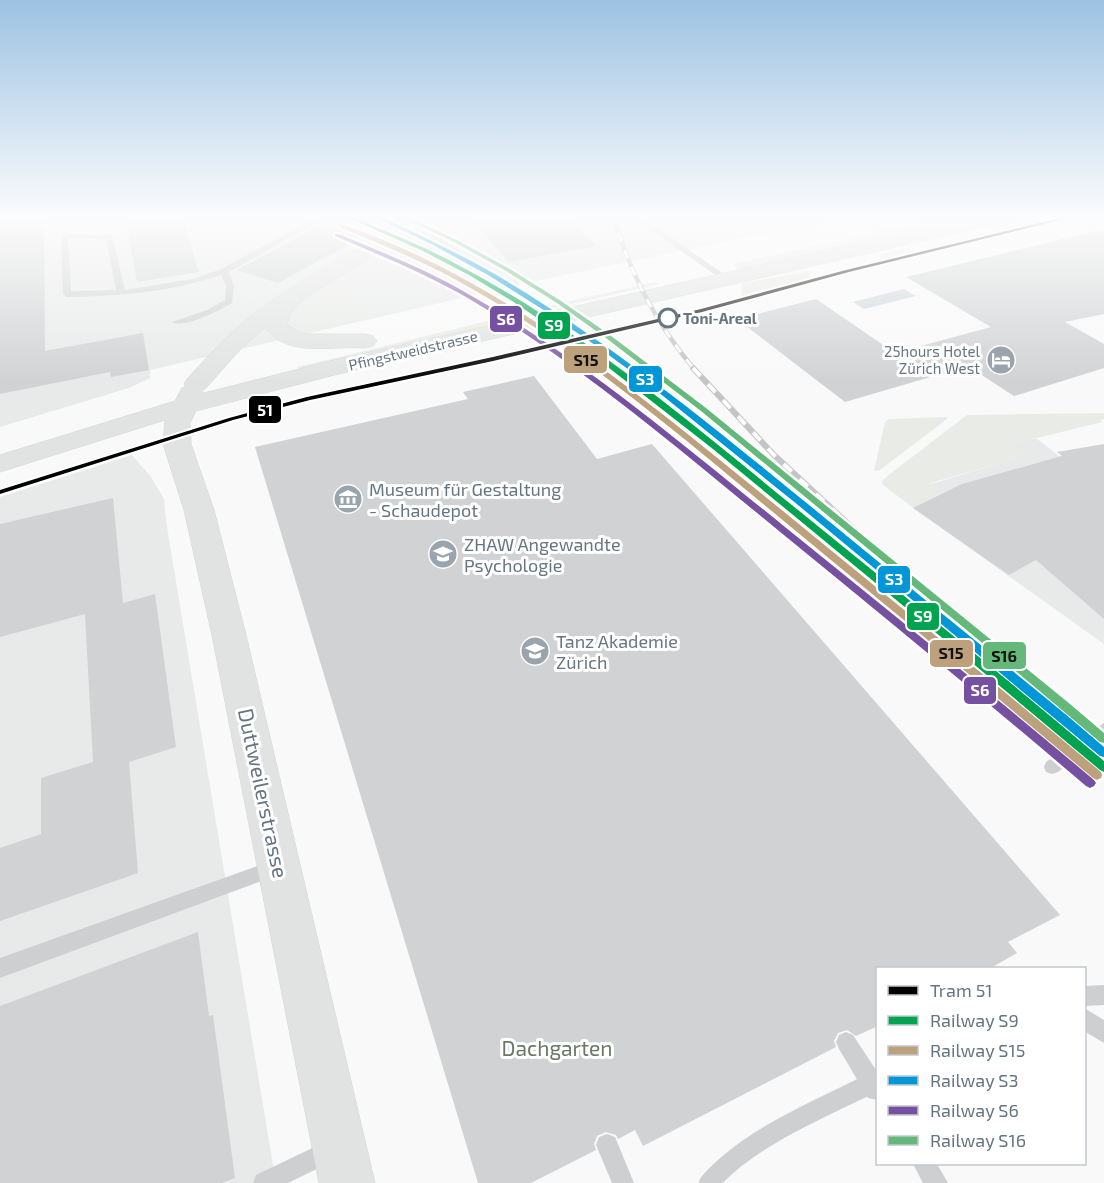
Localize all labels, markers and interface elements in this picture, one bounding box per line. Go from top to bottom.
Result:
line badge: S6 [489,305,523,333]
marker: Toni-Areal [658,308,678,328]
text: S6 [497,309,515,328]
place label: Toni-Areal [683,309,757,327]
line badge: S9 [537,311,571,340]
text: S9 [545,315,563,334]
street label: Pfingstweidstrasse [347,326,479,374]
place label: 25hours Hotel Zürich West [884,342,981,377]
hotel icon: 25hours Hotel Zürich West [985,344,1017,376]
line badge: S15 [563,345,608,374]
text: S15 [573,350,599,369]
line badge: S3 [628,365,663,393]
text: S3 [636,369,654,388]
line badge: 51 [248,395,282,424]
text: 51 [257,400,273,419]
place label: Museum für Gestaltung - Schaudepot [369,478,561,521]
museum icon: Museum für Gestaltung - Schaudepot [332,483,364,515]
place label: ZHAW Angewandte Psychologie [464,533,621,576]
school or university icon: ZHAW Angewandte Psychologie [427,538,459,570]
line badge: S3 [877,565,911,594]
text: S3 [885,569,903,588]
line badge: S9 [906,602,940,631]
text: S9 [914,606,932,625]
place label: Tanz Akademie Zürich [556,630,678,673]
school or university icon: Tanz Akademie Zürich [519,635,551,667]
line badge: S15 [929,639,974,668]
line badge: S16 [982,641,1027,670]
text: S15 [938,643,964,662]
text: S16 [991,646,1017,665]
line badge: S6 [963,676,997,705]
text: S6 [971,680,989,699]
street label: Duttweilerstrasse [234,706,294,880]
legend [876,967,1086,1165]
text: Tram 51 [930,979,992,1001]
text: Railway S9 [930,1009,1019,1031]
park label: Dachgarten [502,1035,613,1060]
text: Railway S15 [930,1039,1025,1061]
text: Railway S3 [930,1069,1018,1091]
text: Railway S6 [930,1099,1019,1121]
text: Railway S16 [930,1129,1026,1151]

